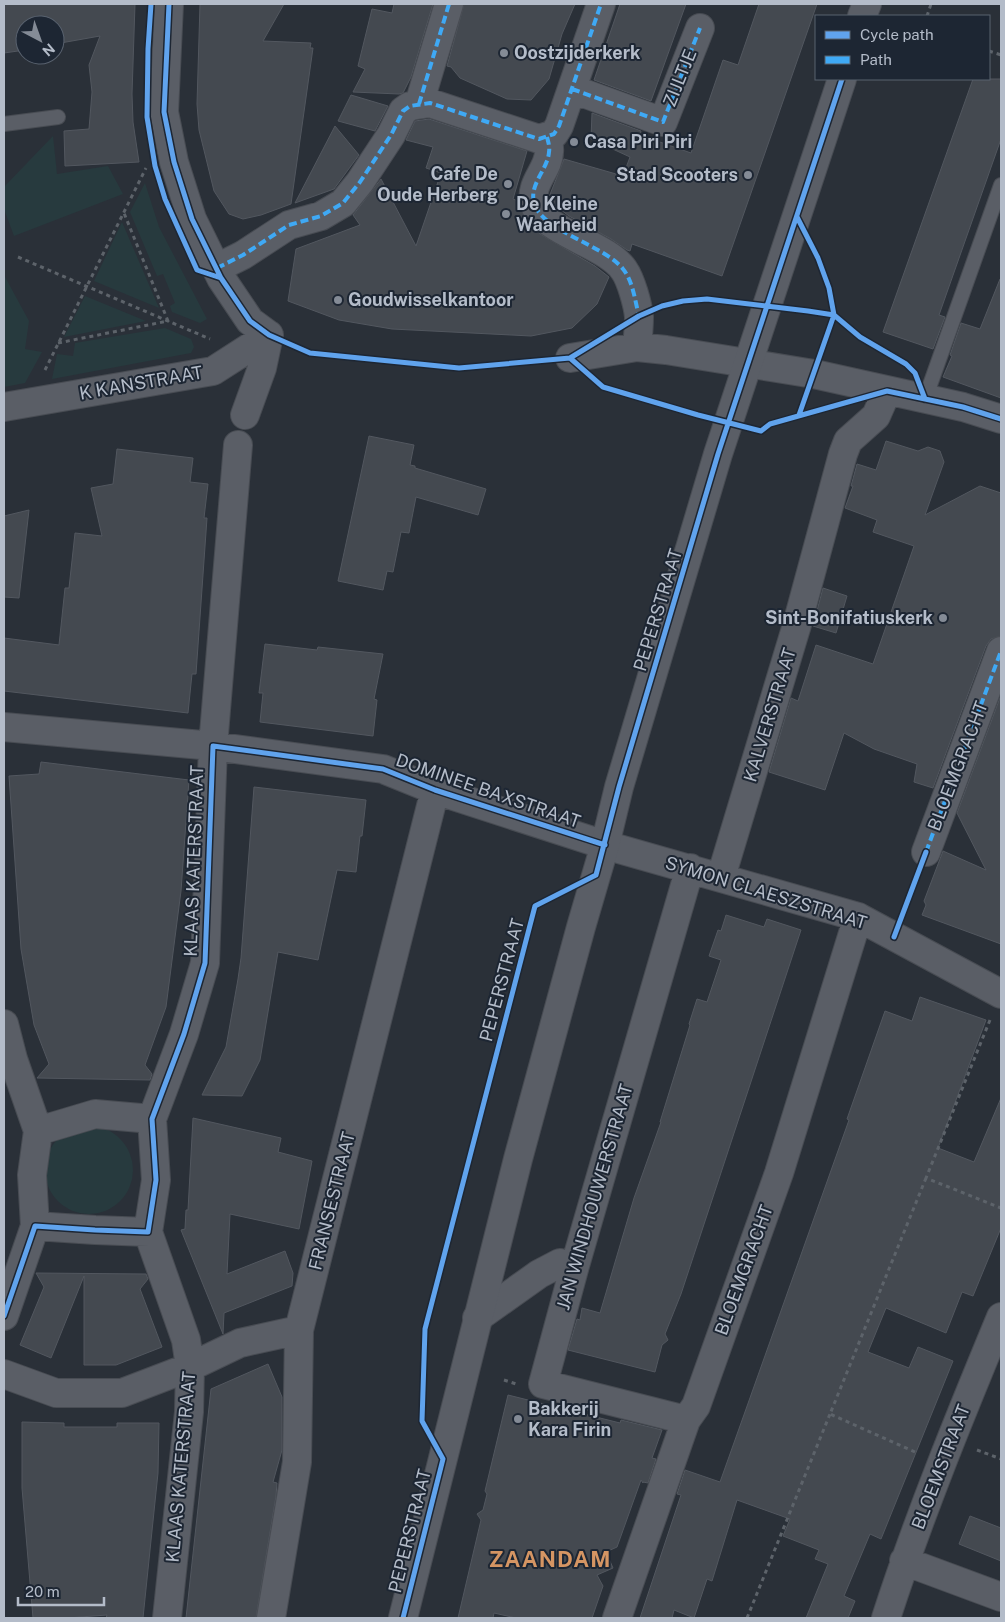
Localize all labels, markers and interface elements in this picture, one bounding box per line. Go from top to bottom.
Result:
north arrow [15,15,65,65]
legend [815,15,990,80]
text: Cycle path [860,26,934,43]
text: N [39,40,58,59]
place label: Oostzijderkerk [514,42,641,63]
street label: ZIJLTJE [659,46,701,110]
marker: Oostzijderkerk [498,47,510,59]
text: Path [860,51,892,68]
place label: Casa Piri Piri [584,131,692,152]
marker: Casa Piri Piri [568,136,580,148]
place label: Cafe De Oude Herberg [377,163,498,205]
place label: Stad Scooters [616,164,738,185]
marker: Stad Scooters [742,169,754,181]
marker: Cafe De Oude Herberg [502,178,514,190]
place label: De Kleine Waarheid [516,193,598,235]
marker: De Kleine Waarheid [500,208,512,220]
place label: Goudwisselkantoor [348,289,514,310]
marker: Goudwisselkantoor [332,294,344,306]
street label: K KANSTRAAT [78,361,205,404]
street label: PEPERSTRAAT [629,546,686,674]
place label: Sint-Bonifatiuskerk [765,607,934,628]
marker: Sint-Bonifatiuskerk [937,612,949,624]
street label: KALVERSTRAAT [739,645,800,785]
street label: BLOEMGRACHT [923,698,992,834]
street label: DOMINEE BAXSTRAAT [393,749,584,832]
street label: KLAAS KATERSTRAAT [180,764,207,957]
street label: SYMON CLAESZSTRAAT [663,852,870,933]
street label: PEPERSTRAAT [475,916,528,1044]
street label: JAN WINDHOUWERSTRAAT [552,1081,637,1312]
street label: FRANSESTRAAT [304,1129,359,1272]
street label: BLOEMGRACHT [710,1202,777,1338]
street label: KLAAS KATERSTRAAT [162,1370,199,1563]
place label: Bakkerij Kara Firin [528,1398,611,1440]
street label: BLOEMSTRAAT [907,1401,974,1532]
marker: Bakkerij Kara Firin [512,1413,524,1425]
street label: PEPERSTRAAT [384,1467,435,1595]
district label: ZAANDAM [489,1546,611,1572]
scale bar [18,1574,104,1606]
text: 20 m [25,1583,60,1600]

